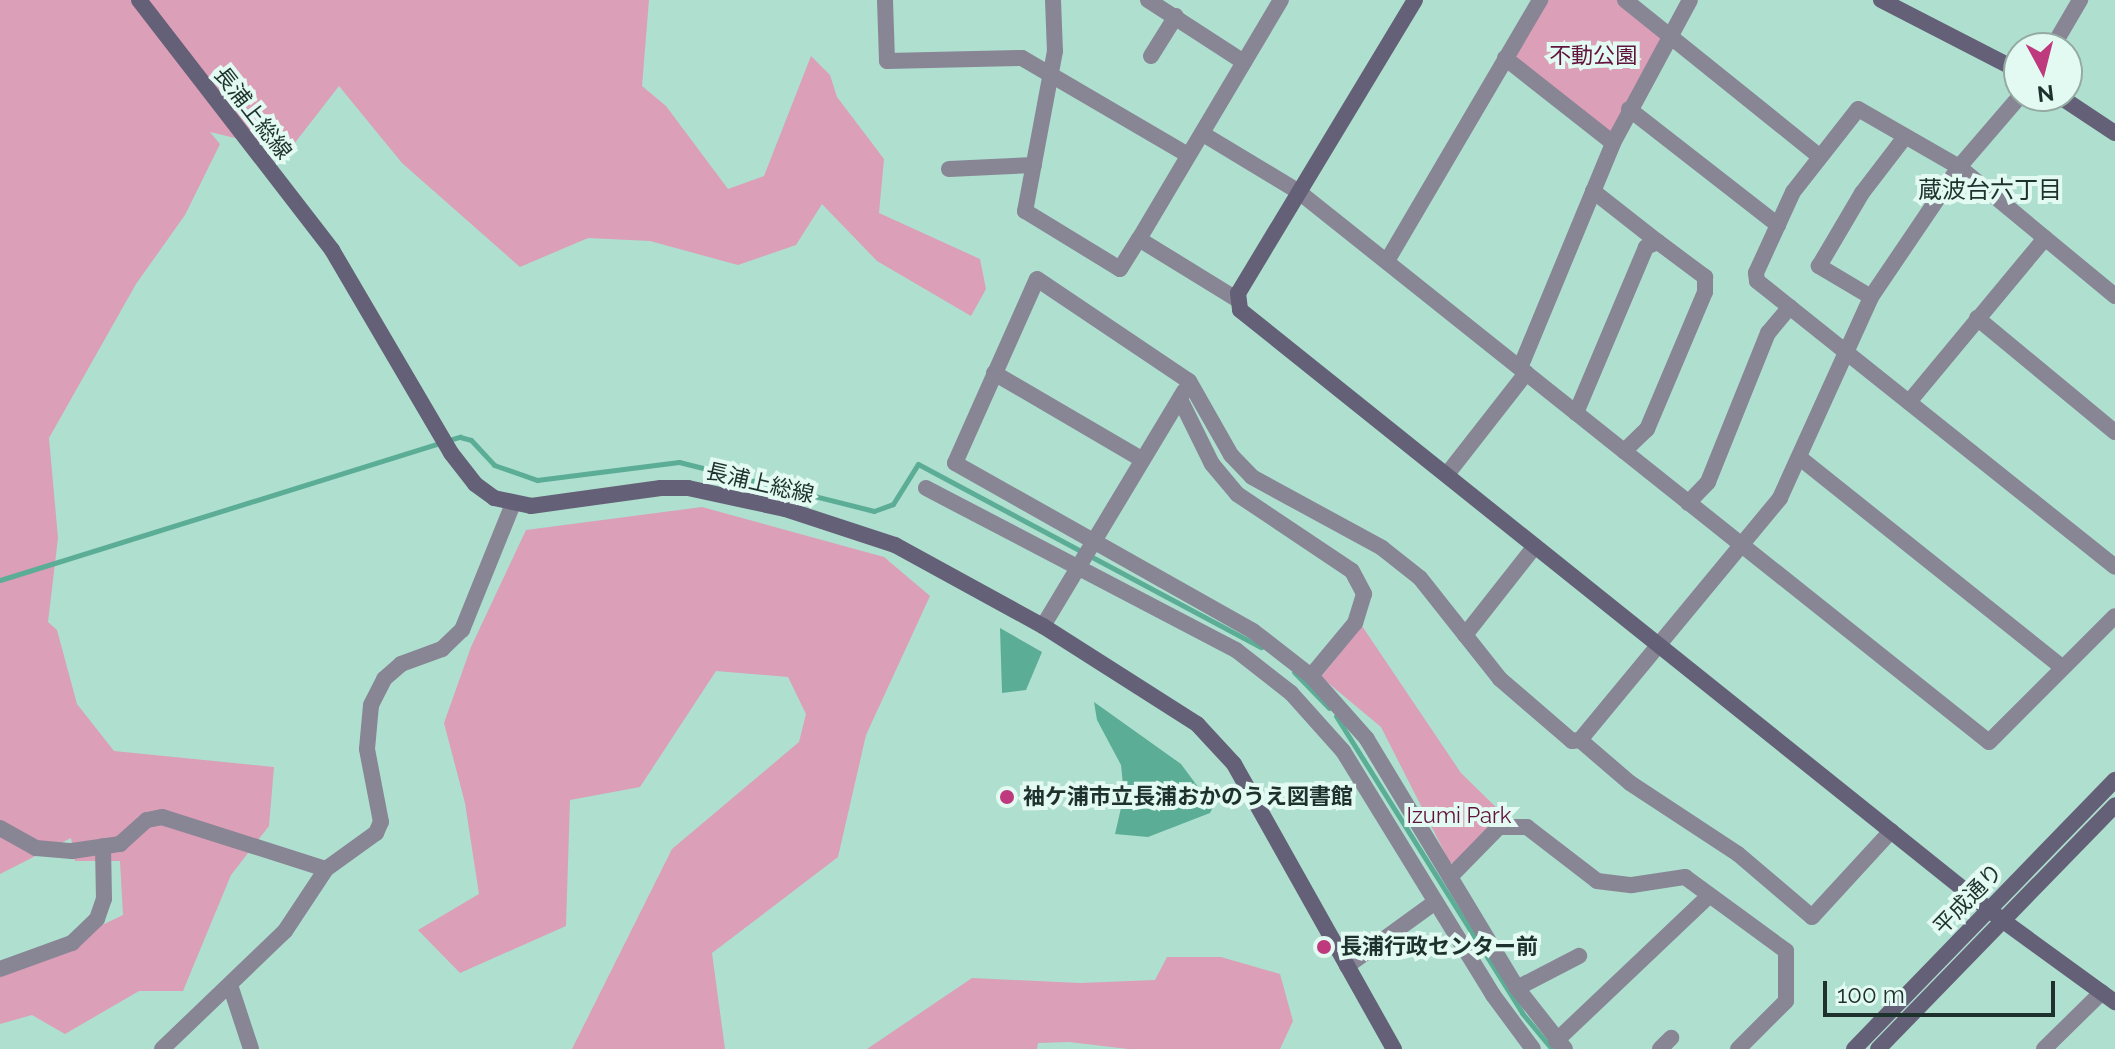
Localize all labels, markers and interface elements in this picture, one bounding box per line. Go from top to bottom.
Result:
north arrow [2003,32,2083,112]
park label: 不動公園 [1549,43,1637,69]
street label: 長浦上総線 [209,62,297,164]
text: N [2036,80,2056,108]
district label: 蔵波台六丁目 [1918,176,2062,204]
street label: 長浦上総線 [703,458,817,508]
place label: 袖ケ浦市立長浦おかのうえ図書館 [1023,784,1353,810]
marker: 袖ケ浦市立長浦おかのうえ図書館 [998,788,1016,806]
park label: Izumi Park [1407,803,1511,829]
street label: 平成通り [1928,858,2008,940]
place label: 長浦行政センター前 [1340,934,1538,960]
marker: 長浦行政センター前 [1315,938,1333,956]
scale bar [1827,965,2059,1015]
text: 100 m [1837,980,1905,1009]

